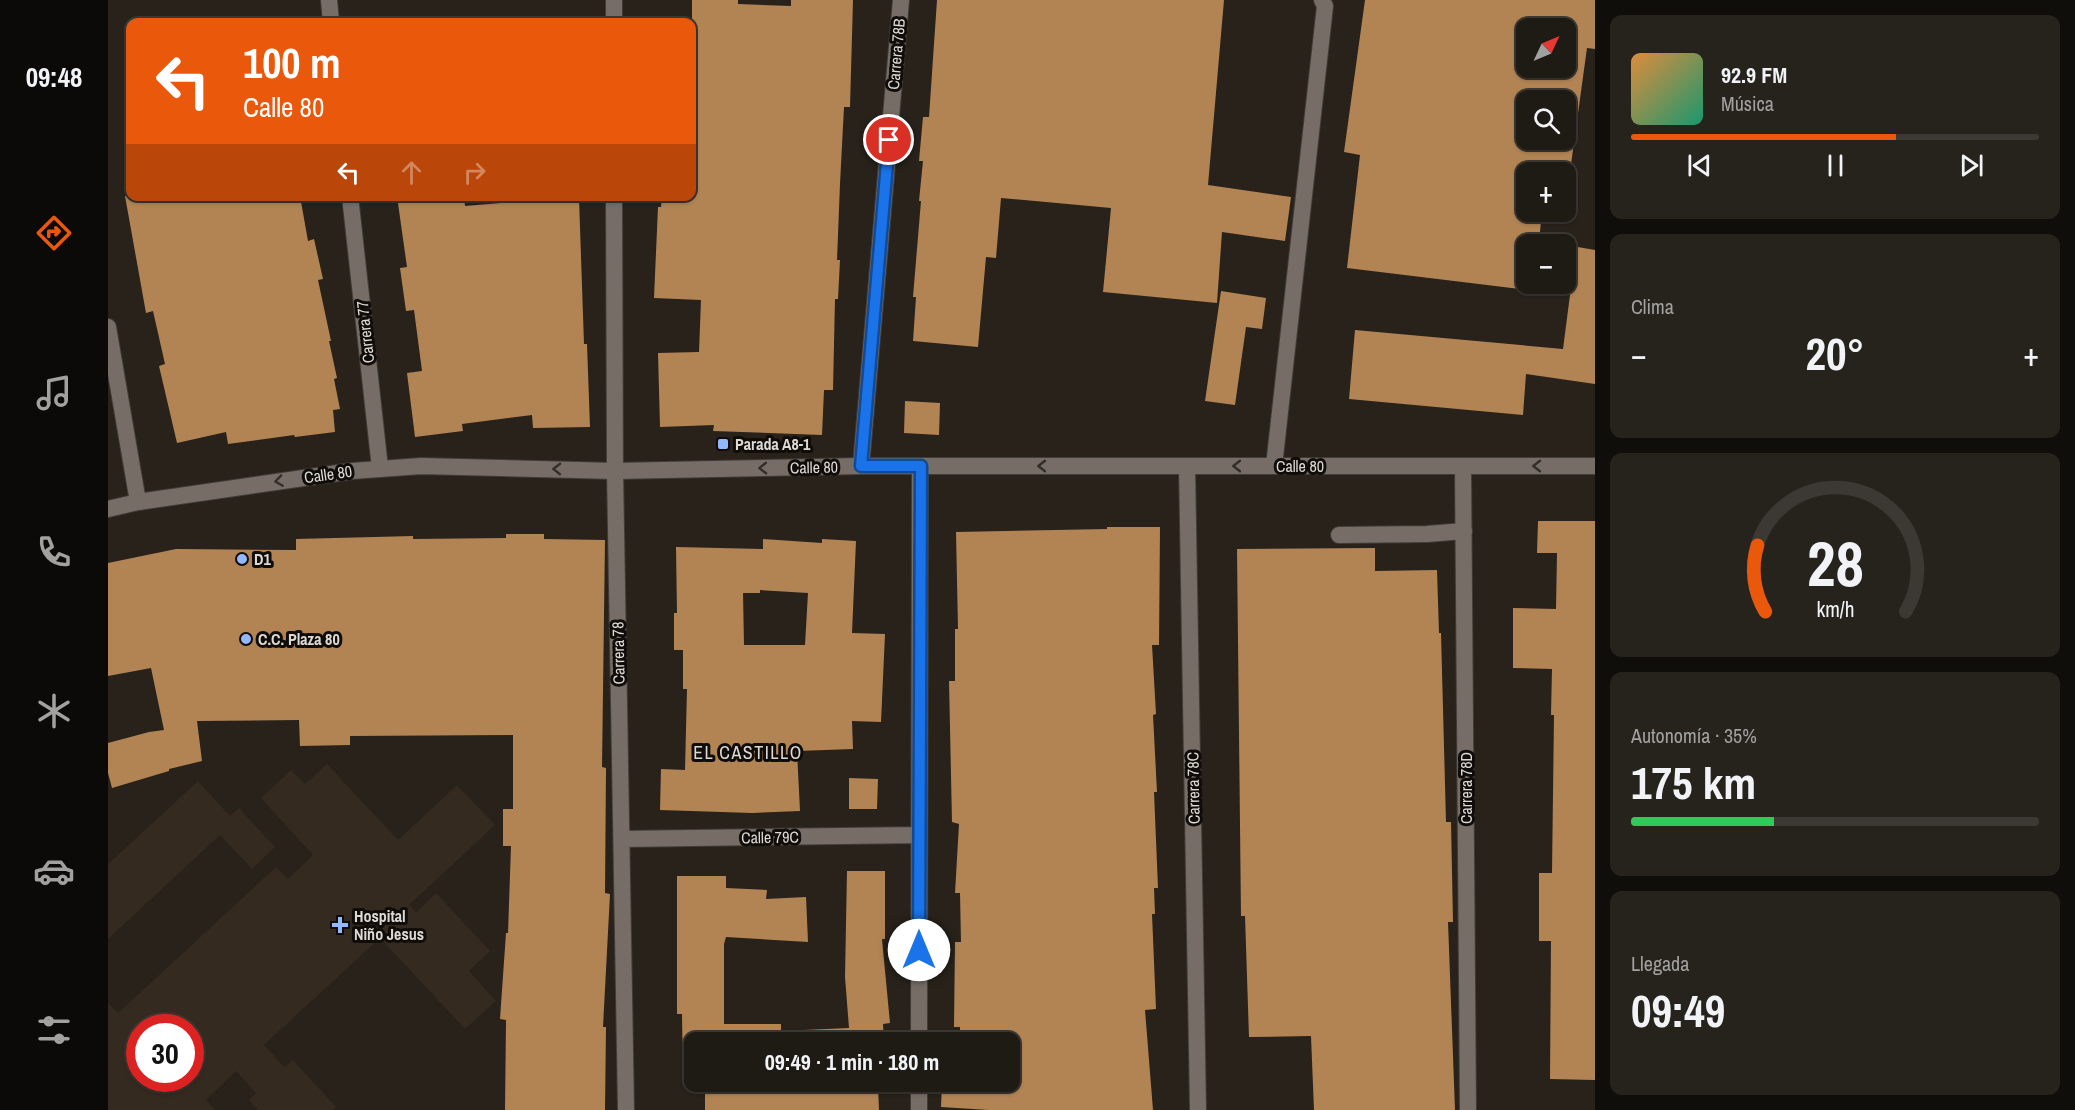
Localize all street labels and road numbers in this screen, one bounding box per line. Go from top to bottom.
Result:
street label: Carrera 78B [882,17,910,91]
street label: Carrera 77 [351,300,379,364]
street label: Calle 80 [1276,455,1324,477]
street label: Calle 80 [790,456,838,478]
street label: Calle 80 [303,460,353,488]
street label: Carrera 78 [606,621,630,685]
street label: Carrera 78C [1181,752,1205,824]
street label: Carrera 78D [1455,752,1477,824]
street label: Calle 79C [741,825,799,849]

